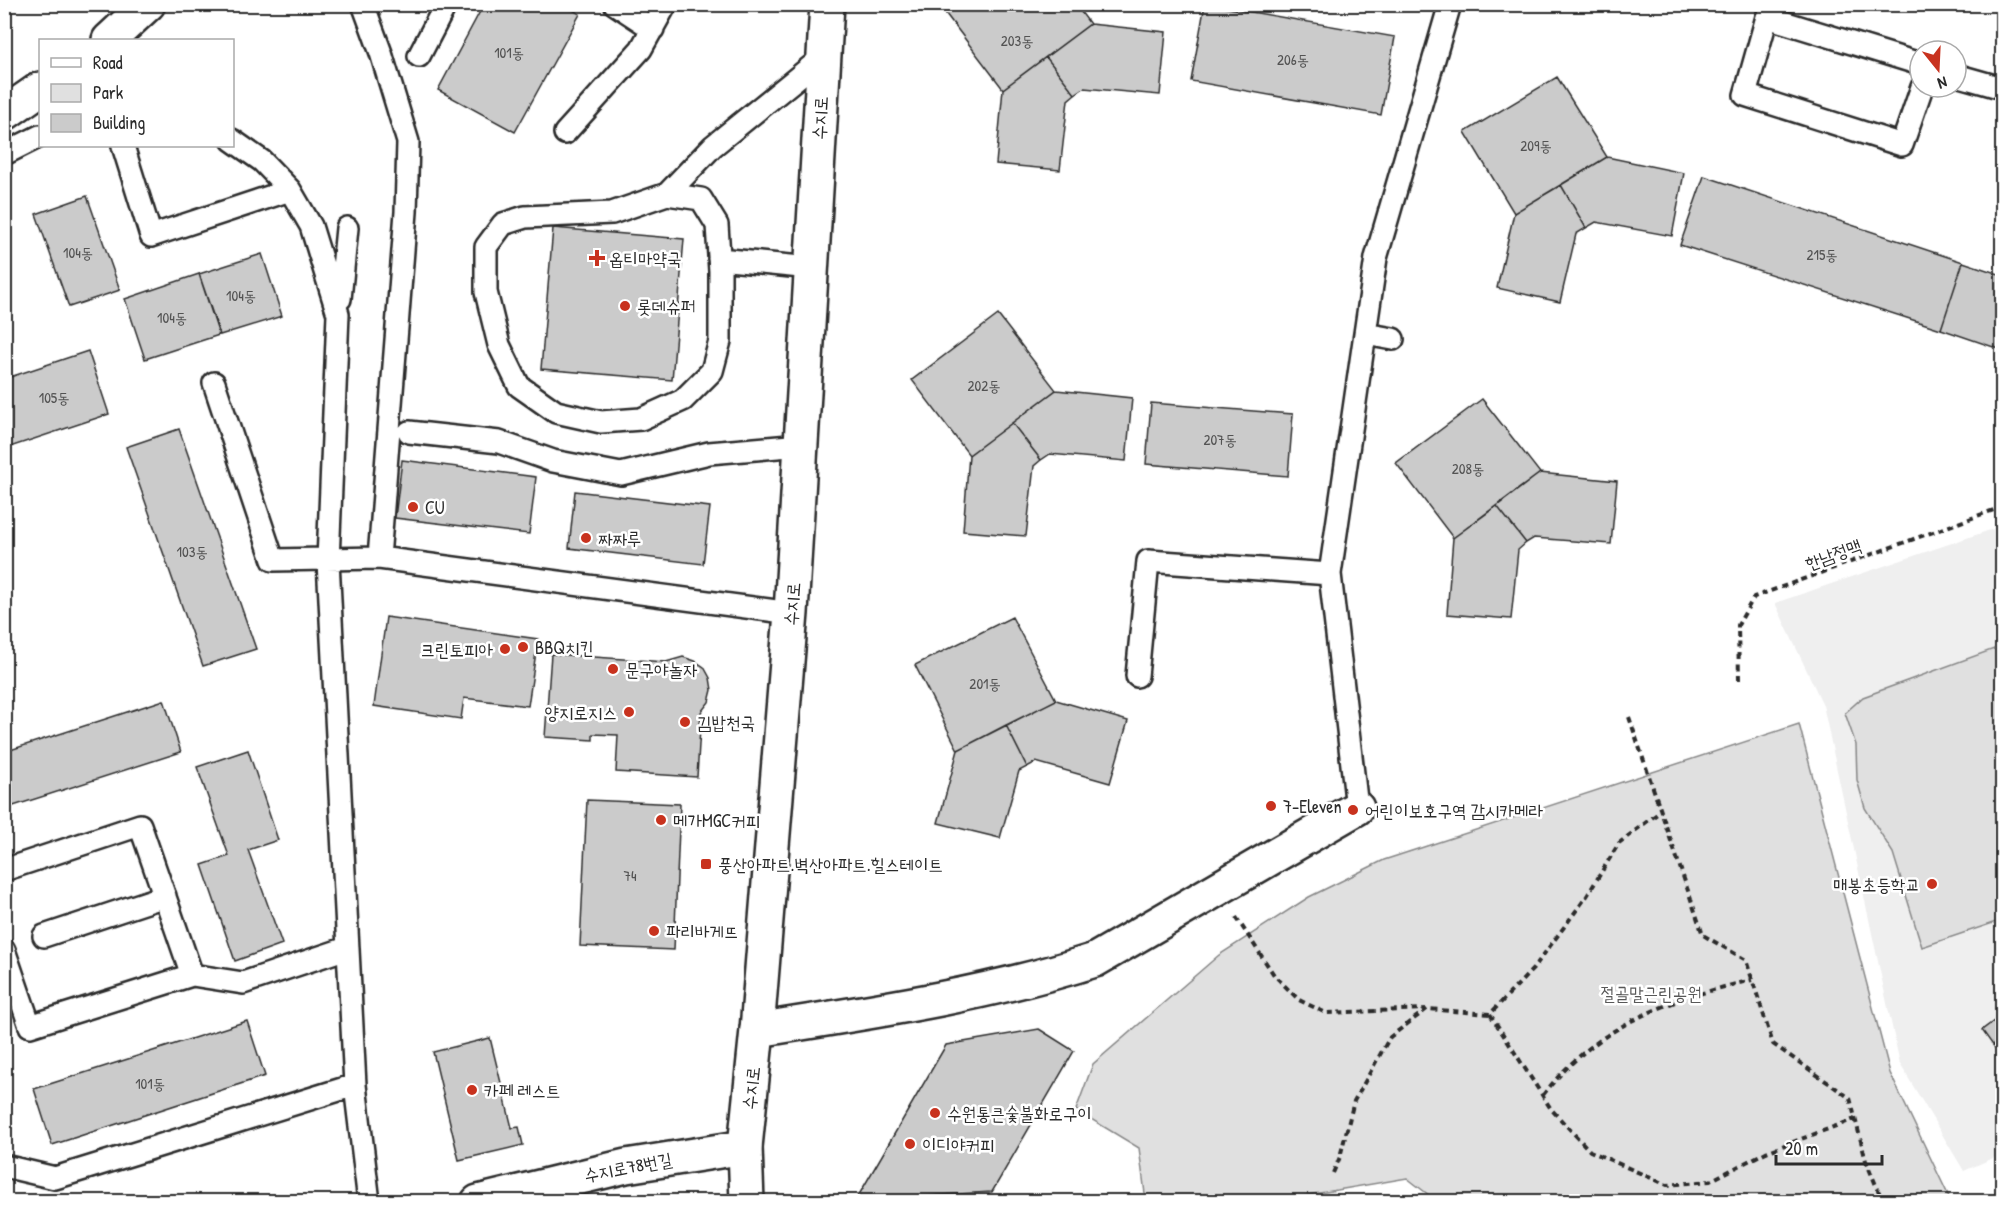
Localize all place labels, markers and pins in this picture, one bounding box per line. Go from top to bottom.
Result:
place label: 옵티마약국 [609,246,681,271]
marker: 옵티마약국 [590,251,604,265]
place label: 롯데슈퍼 [637,294,695,319]
marker: 롯데슈퍼 [618,299,632,313]
place label: CU [425,495,445,520]
marker: CU [406,500,420,514]
place label: 짜짜루 [598,526,641,551]
marker: 짜짜루 [579,531,593,545]
place label: BBQ치킨 [535,635,594,660]
place label: 크린토피아 [421,637,494,662]
marker: BBQ치킨 [516,640,530,654]
marker: 크린토피아 [498,642,512,656]
place label: 문구야놀자 [625,657,698,682]
marker: 문구야놀자 [606,662,620,676]
place label: 양지로지스 [545,700,617,725]
marker: 양지로지스 [622,705,636,719]
place label: 김밥천국 [697,710,755,735]
marker: 김밥천국 [678,715,692,729]
place label: 7-Eleven [1283,794,1342,819]
place label: 어린이보호구역 감시카메라 [1365,798,1543,823]
marker: 7-Eleven [1264,799,1278,813]
marker: 어린이보호구역 감시카메라 [1346,803,1360,817]
place label: 메가MGC커피 [673,808,760,833]
marker: 메가MGC커피 [654,813,668,827]
place label: 풍산아파트.벽산아파트.힐스테이트 [718,852,943,877]
marker: 풍산아파트.벽산아파트.힐스테이트 [699,857,713,871]
place label: 매봉초등학교 [1833,872,1920,897]
marker: 매봉초등학교 [1925,877,1939,891]
place label: 파리바게뜨 [666,919,738,944]
marker: 파리바게뜨 [647,924,661,938]
place label: 카페 레스트 [484,1078,561,1103]
marker: 카페 레스트 [465,1083,479,1097]
place label: 수원통큰숯불화로구이 [947,1101,1092,1126]
marker: 수원통큰숯불화로구이 [928,1106,942,1120]
place label: 이디야커피 [922,1132,994,1157]
marker: 이디야커피 [903,1137,917,1151]

